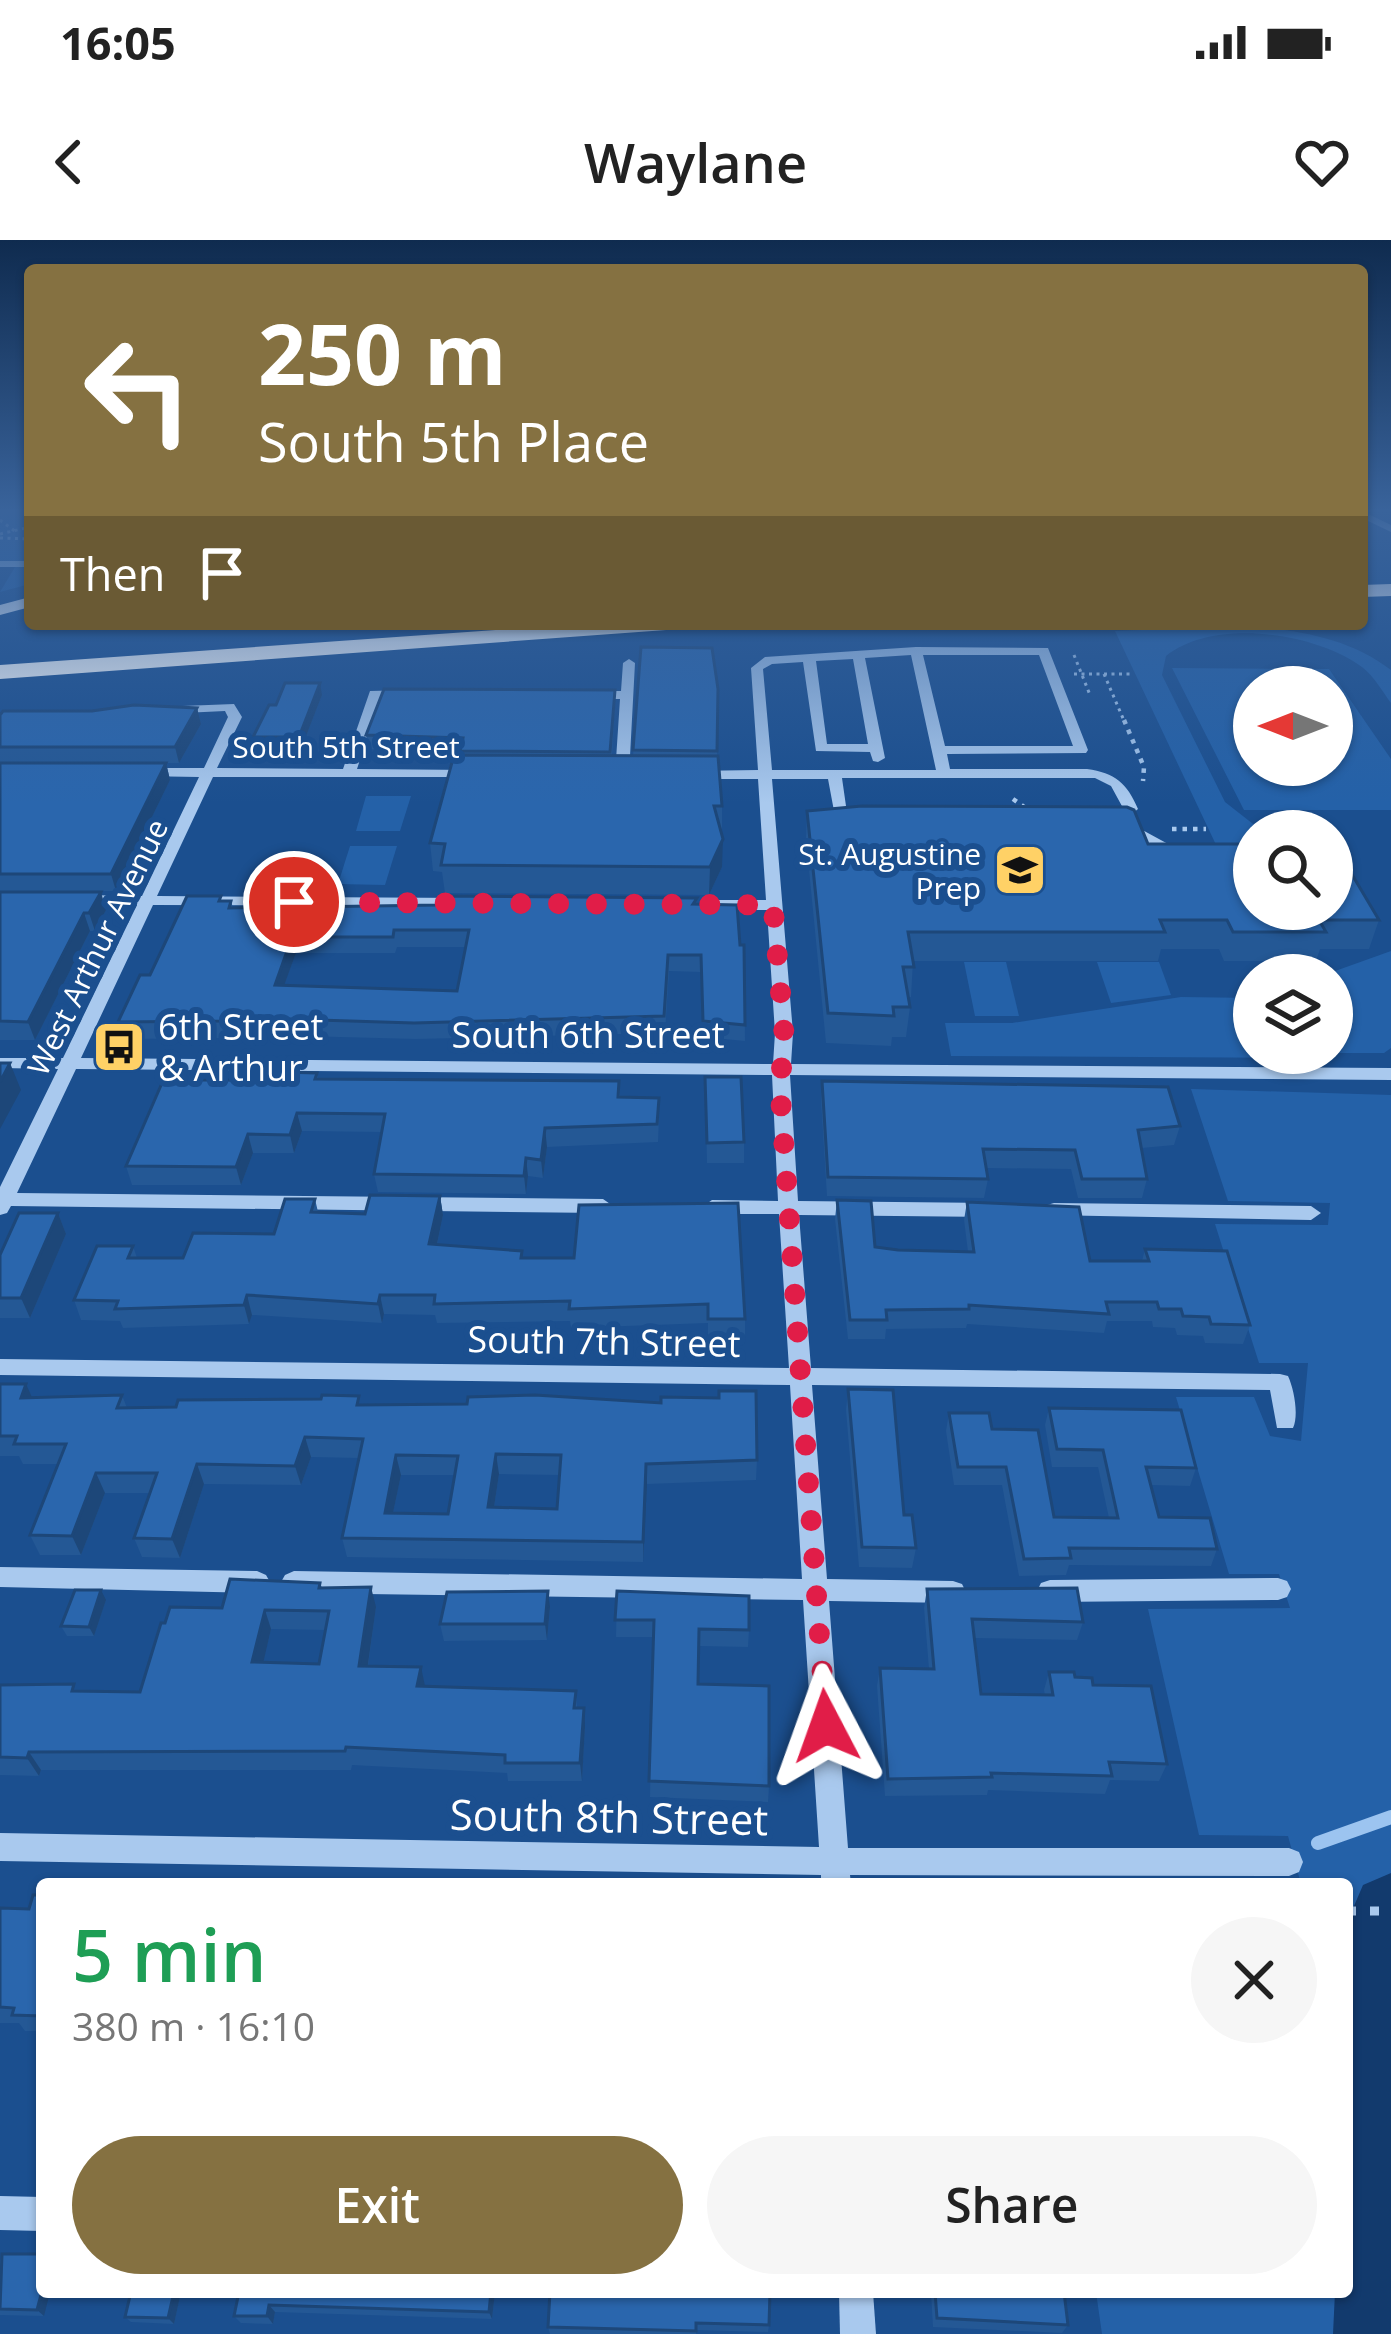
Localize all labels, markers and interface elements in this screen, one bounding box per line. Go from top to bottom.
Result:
text: 16:05 [60,12,176,73]
text: Waylane [584,125,807,199]
icon: back [36,129,102,195]
icon: heart [1289,129,1355,195]
text: 250 m [258,295,506,410]
icon: left [60,312,216,468]
text: South 5th Place [258,404,649,478]
icon: arrive [189,540,255,606]
text: Then [60,543,165,604]
north arrow [1233,666,1353,786]
map controls [1233,666,1353,1074]
street label: South 5th Street [232,726,460,767]
button: search [1233,810,1353,930]
street label: West Arthur Avenue [17,812,177,1082]
place label: St. Augustine Prep [798,833,981,908]
school or university icon: St. Augustine Prep [992,842,1048,898]
pin [243,851,345,953]
icon: arrive [261,869,327,935]
button: layers [1233,954,1353,1074]
place label: 6th Street & Arthur [158,1002,323,1092]
street label: South 6th Street [451,1010,725,1059]
bus stop icon: 6th Street & Arthur [91,1019,147,1075]
street label: South 7th Street [467,1314,741,1368]
position arrow [763,1663,889,1789]
street label: South 8th Street [449,1785,769,1847]
text: 5 min [72,1905,266,2003]
button: close [1191,1917,1317,2043]
text: 380 m · 16:10 [72,1999,315,2052]
button: Exit [72,2136,683,2274]
button: Share [707,2136,1317,2274]

